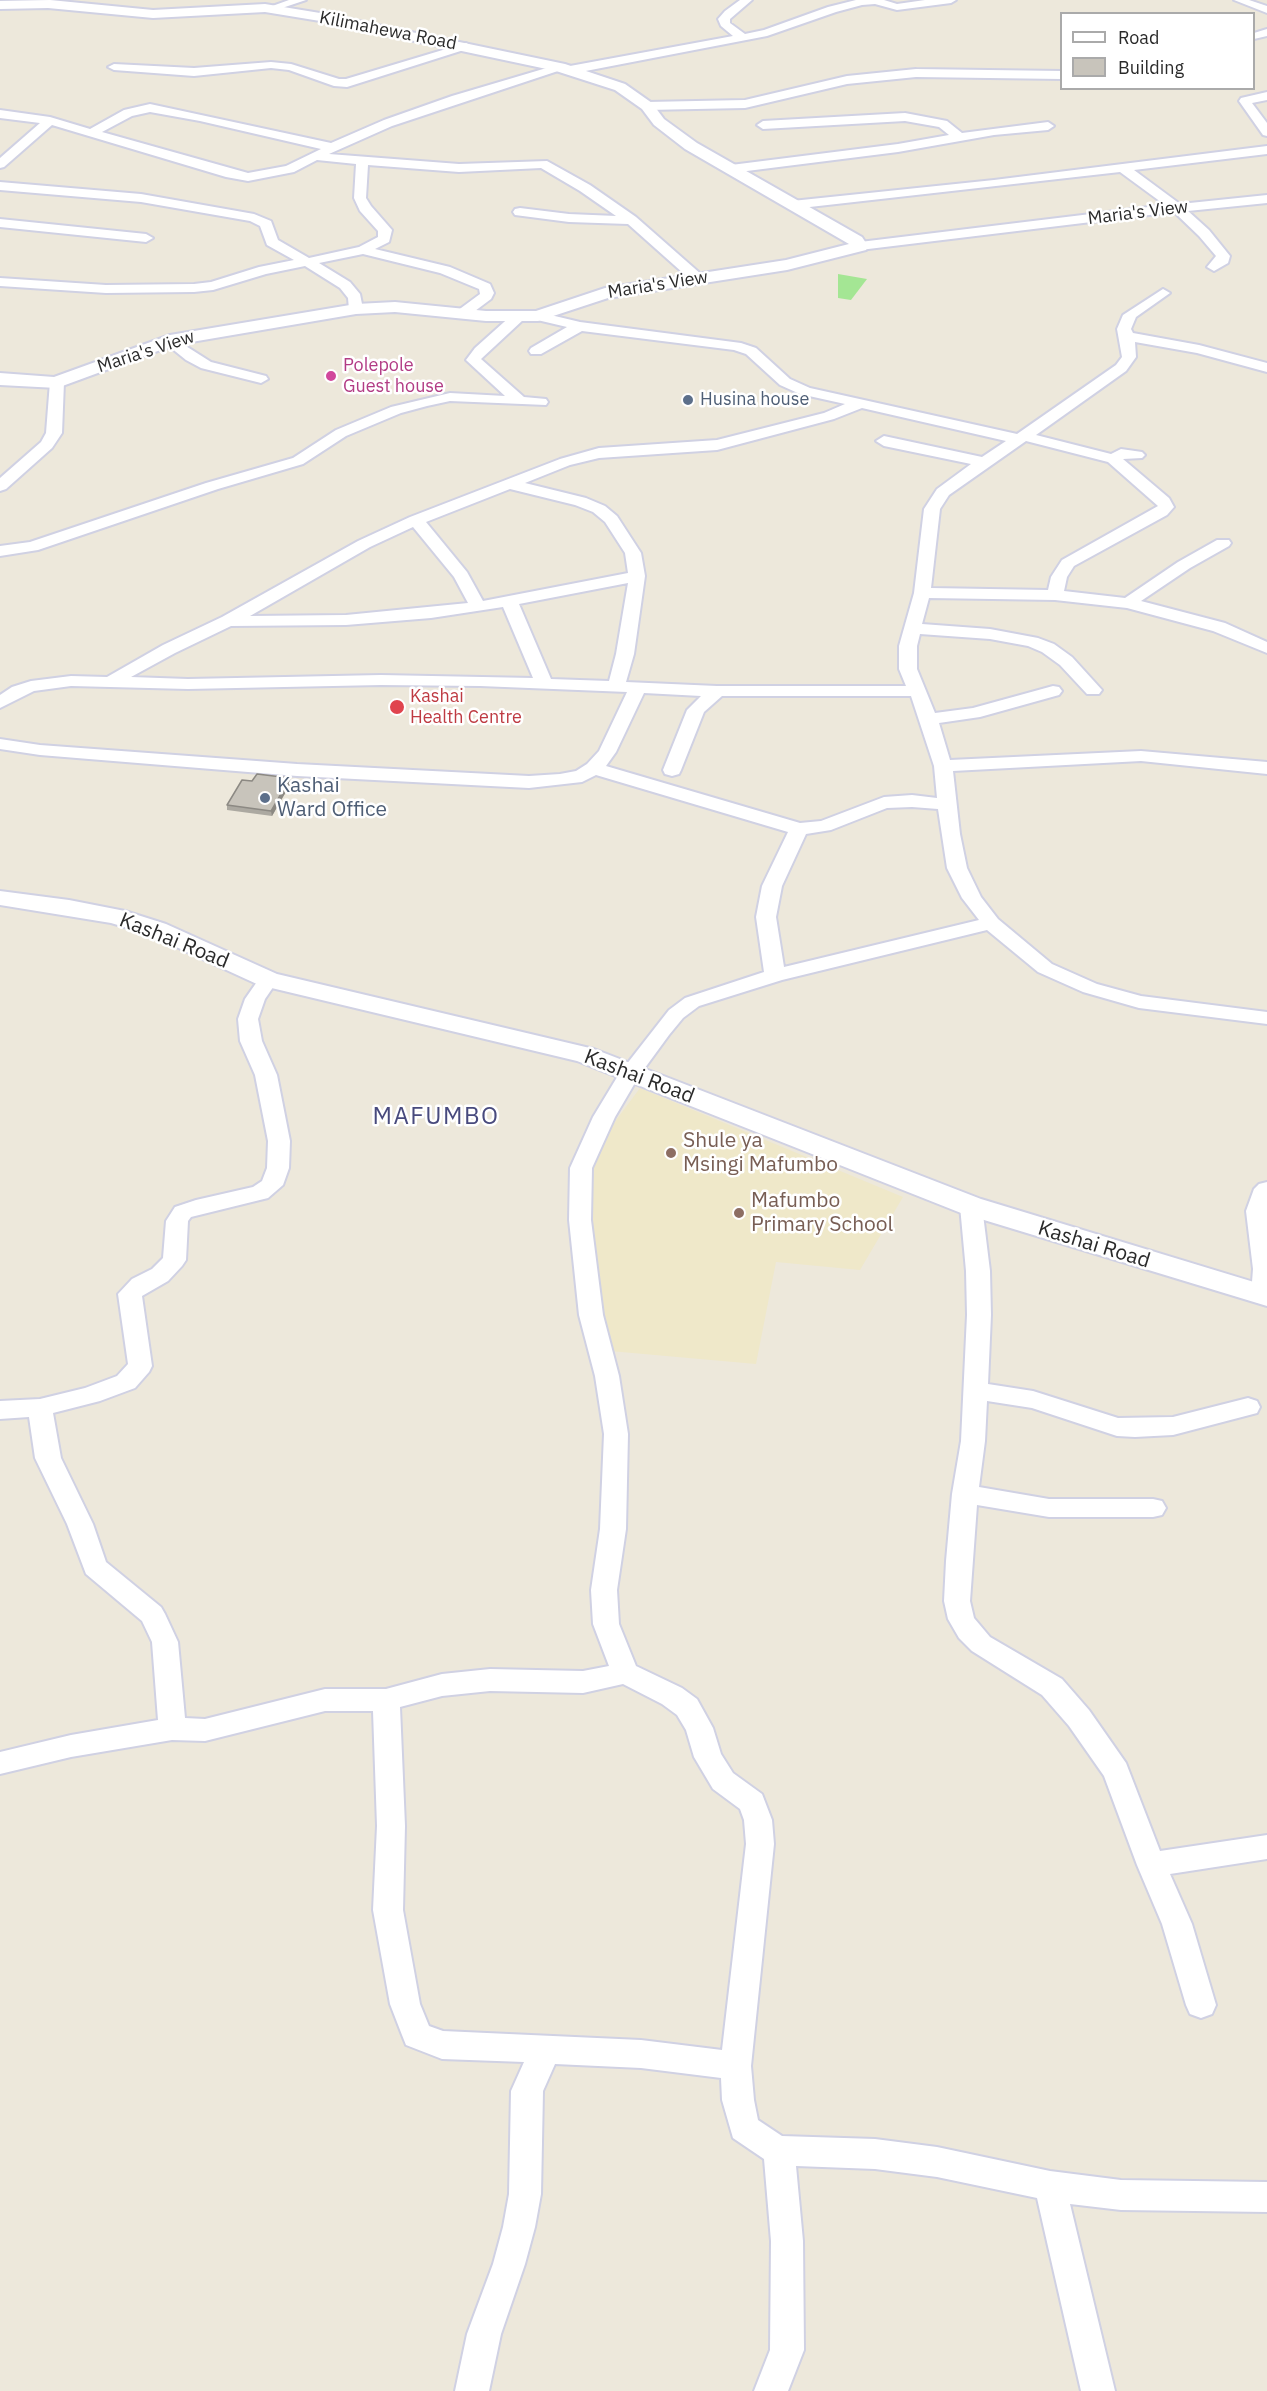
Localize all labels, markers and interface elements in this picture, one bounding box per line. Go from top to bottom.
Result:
street label: Kilimahewa Road [317,7,459,55]
legend [1060,12,1255,90]
text: Road [1118,26,1159,49]
text: Building [1118,56,1184,79]
street label: Maria's View [1086,196,1190,230]
street label: Maria's View [606,266,710,304]
street label: Maria's View [95,326,197,378]
place label: Polepole Guest house [343,355,444,398]
marker: Polepole Guest house [324,369,338,383]
place label: Husina house [700,389,809,411]
marker: Husina house [681,393,695,407]
place label: Kashai Health Centre [410,686,522,728]
marker: Kashai Health Centre [388,698,406,716]
place label: Kashai Ward Office [277,773,387,823]
marker: Kashai Ward Office [258,791,272,805]
street label: Kashai Road [115,908,233,974]
street label: Kashai Road [580,1044,698,1110]
district label: MAFUMBO [372,1103,500,1131]
place label: Shule ya Msingi Mafumbo [683,1128,838,1178]
marker: Shule ya Msingi Mafumbo [664,1146,678,1160]
place label: Mafumbo Primary School [751,1188,893,1238]
marker: Mafumbo Primary School [732,1206,746,1220]
street label: Kashai Road [1035,1216,1153,1274]

